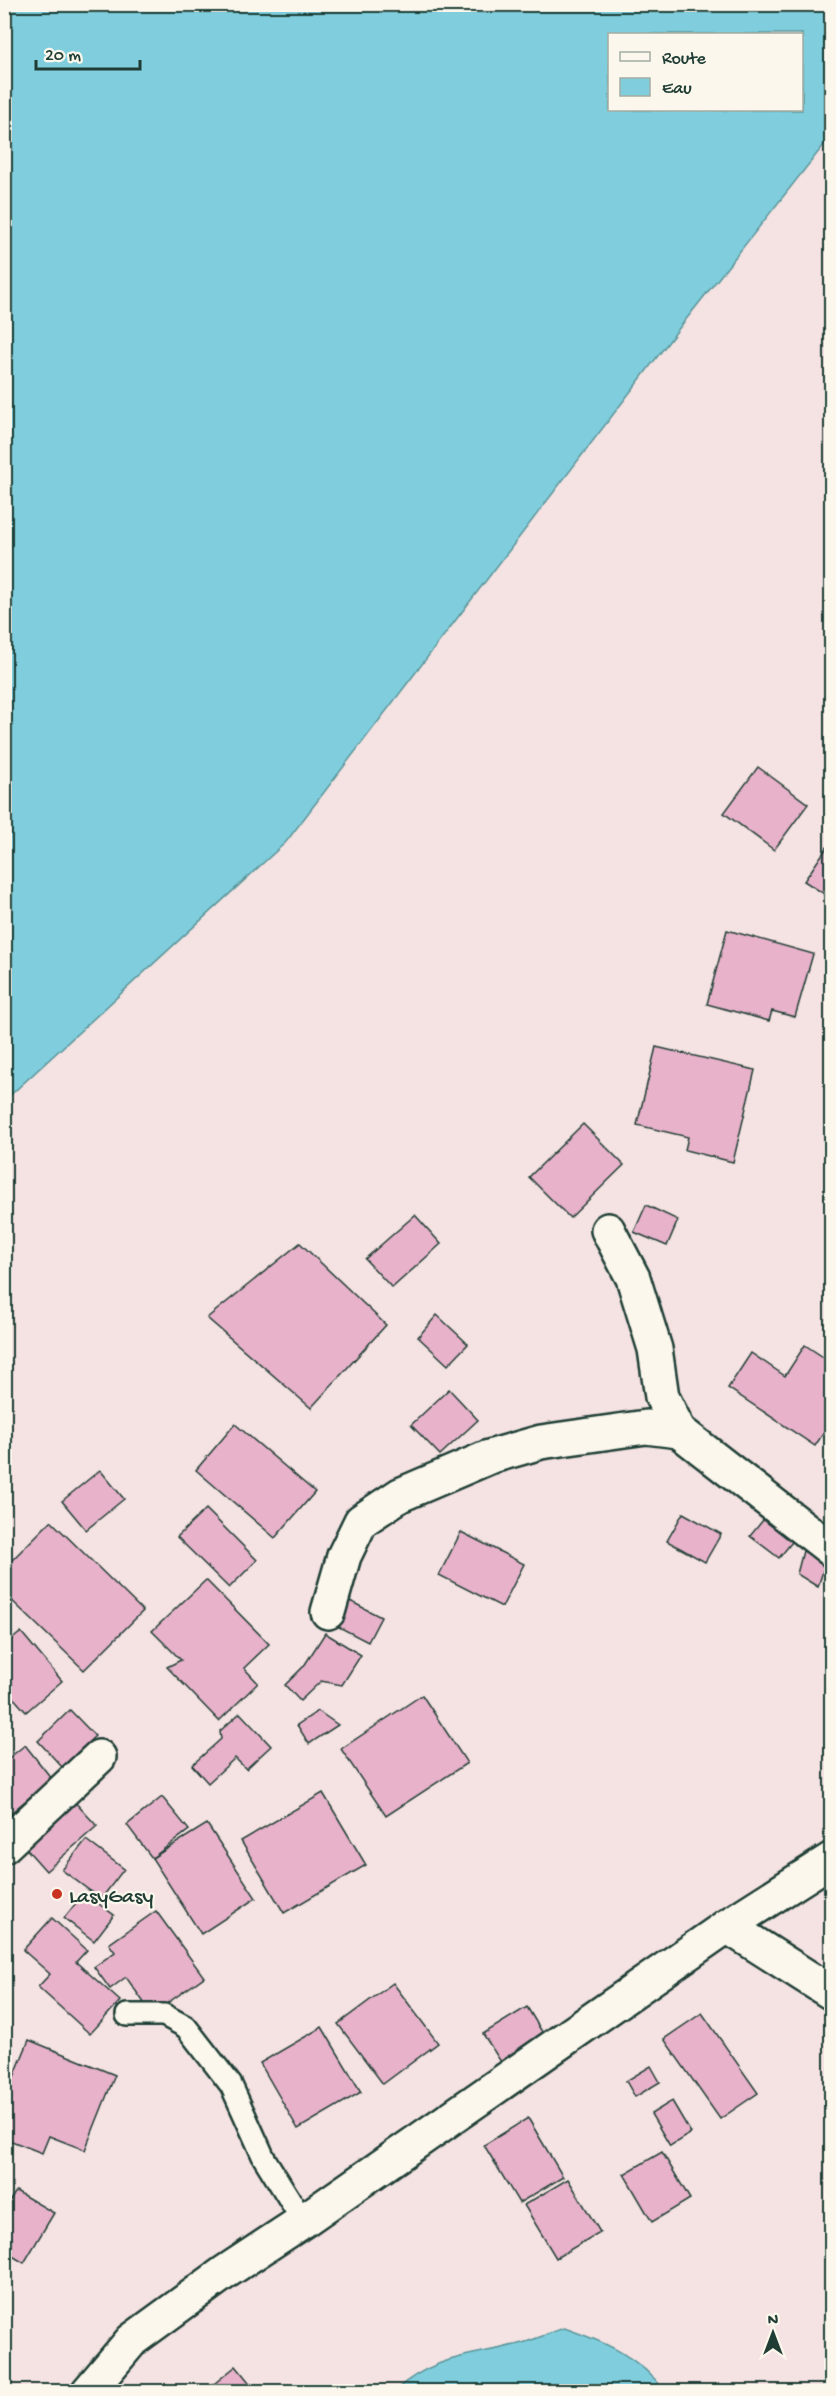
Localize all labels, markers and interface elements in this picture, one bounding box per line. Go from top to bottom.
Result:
scale bar [36,33,140,71]
legend [608,33,803,111]
text: 20 m [45,46,81,67]
text: Route [662,49,707,70]
text: Eau [662,79,692,100]
place label: LasyGasy [69,1885,153,1911]
marker: LasyGasy [50,1887,64,1901]
north arrow [743,2303,803,2363]
text: N [768,2312,779,2331]

